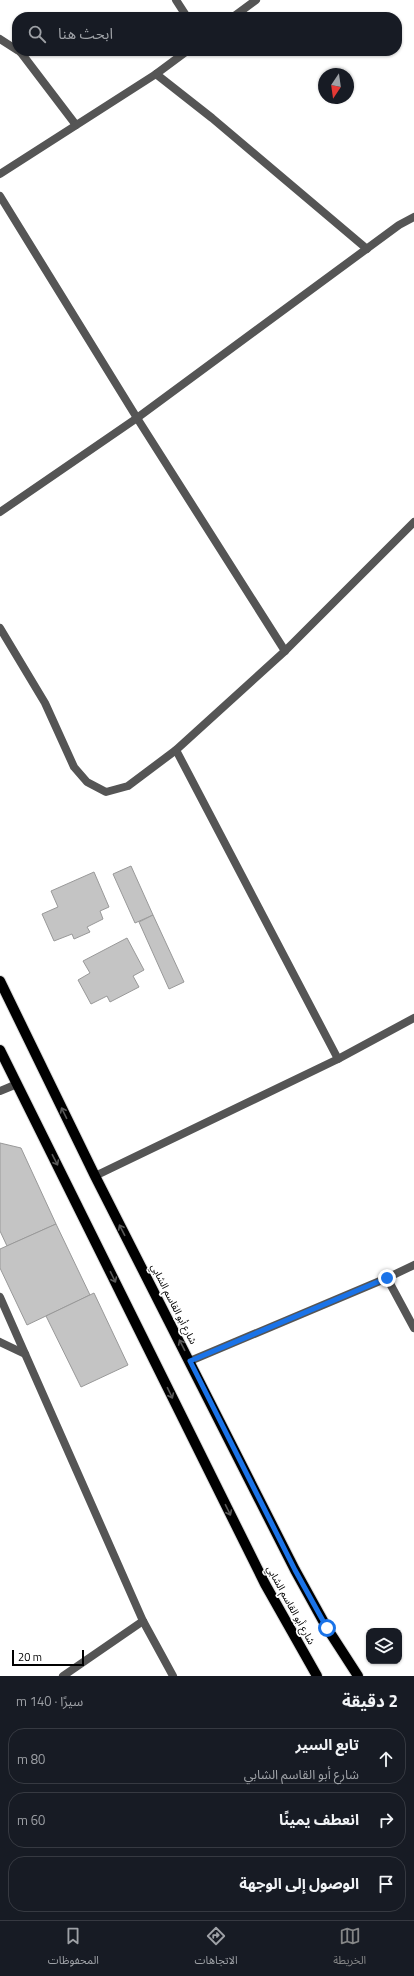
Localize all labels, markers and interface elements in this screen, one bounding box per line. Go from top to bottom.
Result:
search box [12,12,402,56]
text: ابحث هنا [58,22,113,45]
icon: search [26,23,48,45]
north arrow [318,68,354,104]
one-way arrow [60,1108,67,1120]
one-way arrow [52,1154,59,1166]
one-way arrow [118,1224,126,1236]
street label: شارع أبو القاسم الشابي [147,1261,201,1347]
route end [378,1269,396,1287]
one-way arrow [110,1271,117,1283]
one-way arrow [178,1339,185,1351]
one-way arrow [167,1387,174,1399]
one-way arrow [225,1504,232,1516]
street label: شارع أبو القاسم الشابي [263,1563,319,1648]
route start [318,1619,336,1637]
map controls [366,1628,402,1664]
button: layers [366,1628,402,1664]
scale bar [12,1648,84,1667]
text: 20 m [18,1649,42,1665]
text: 2 دقيقة [342,1688,398,1714]
text: سيرًا · 140 m [16,1691,83,1711]
text: تابع السير [296,1733,359,1756]
icon: ahead [375,1748,397,1770]
text: 80 m [17,1749,45,1769]
text: شارع أبو القاسم الشابي [244,1764,359,1784]
text: انعطف يمينًا [279,1808,359,1831]
icon: right [375,1809,397,1831]
text: 60 m [17,1810,45,1830]
text: الوصول إلى الوجهة [239,1872,359,1895]
icon: arrive [375,1873,397,1895]
tab: المحفوظات [48,1925,99,1972]
tab: الاتجاهات [195,1925,238,1972]
tab: الخريطة [333,1925,366,1972]

